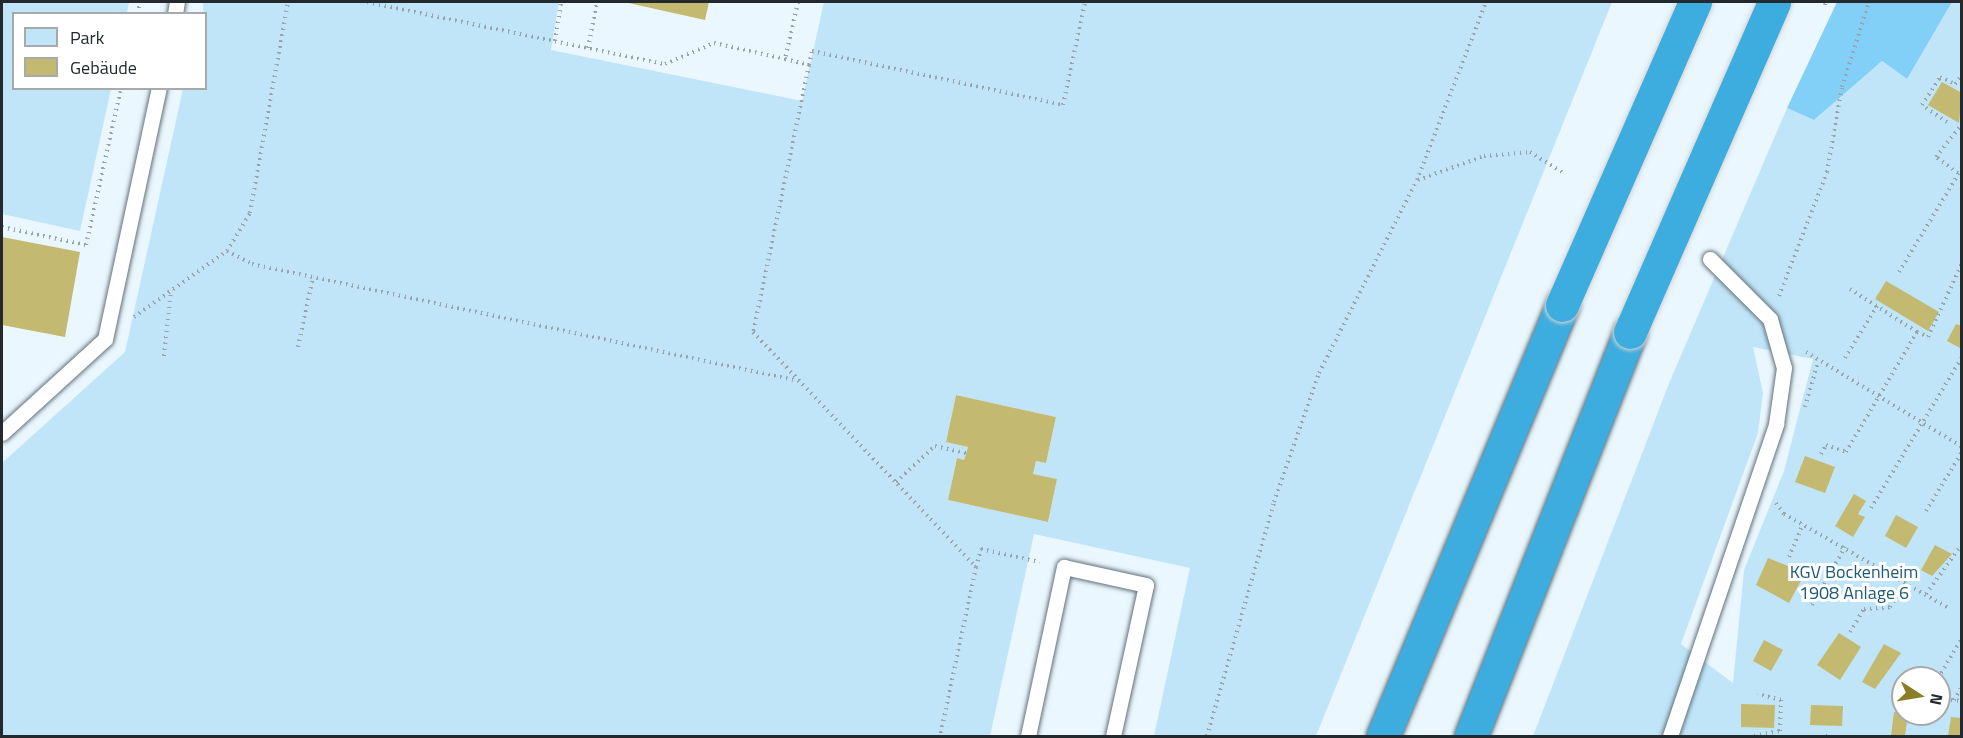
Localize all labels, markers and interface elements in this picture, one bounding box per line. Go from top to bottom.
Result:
legend [12,12,207,90]
text: Park [70,24,104,51]
text: Gebäude [70,54,137,81]
park label: KGV Bockenheim 1908 Anlage 6 [1790,562,1918,604]
north arrow [1891,666,1951,726]
text: N [1924,691,1950,707]

